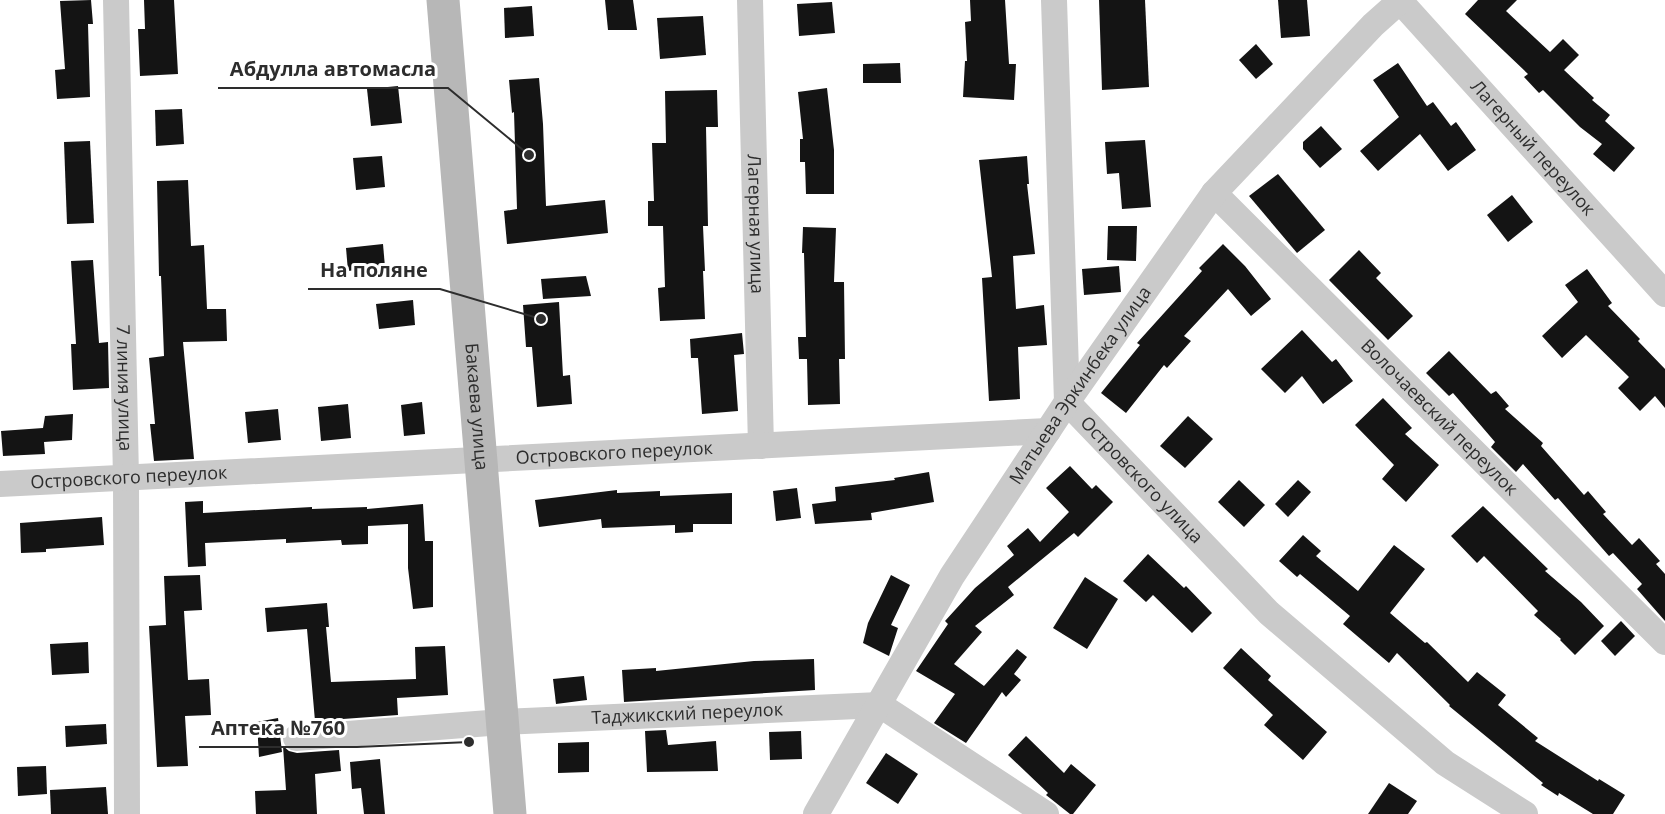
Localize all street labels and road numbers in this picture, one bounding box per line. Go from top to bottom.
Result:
street label: Лагерный переулок [1466,74,1602,221]
street label: Лагерная улица [743,154,770,294]
street label: Матыева Эркинбека улица [1003,281,1156,488]
street label: 7 линия улица [112,324,138,451]
street label: Волочаевский переулок [1356,333,1524,501]
street label: Бакаева улица [460,342,495,471]
street label: Островского улица [1076,410,1209,548]
street label: Островского переулок [515,435,714,469]
street label: Островского переулок [30,459,229,493]
street label: Таджикский переулок [591,696,784,729]

